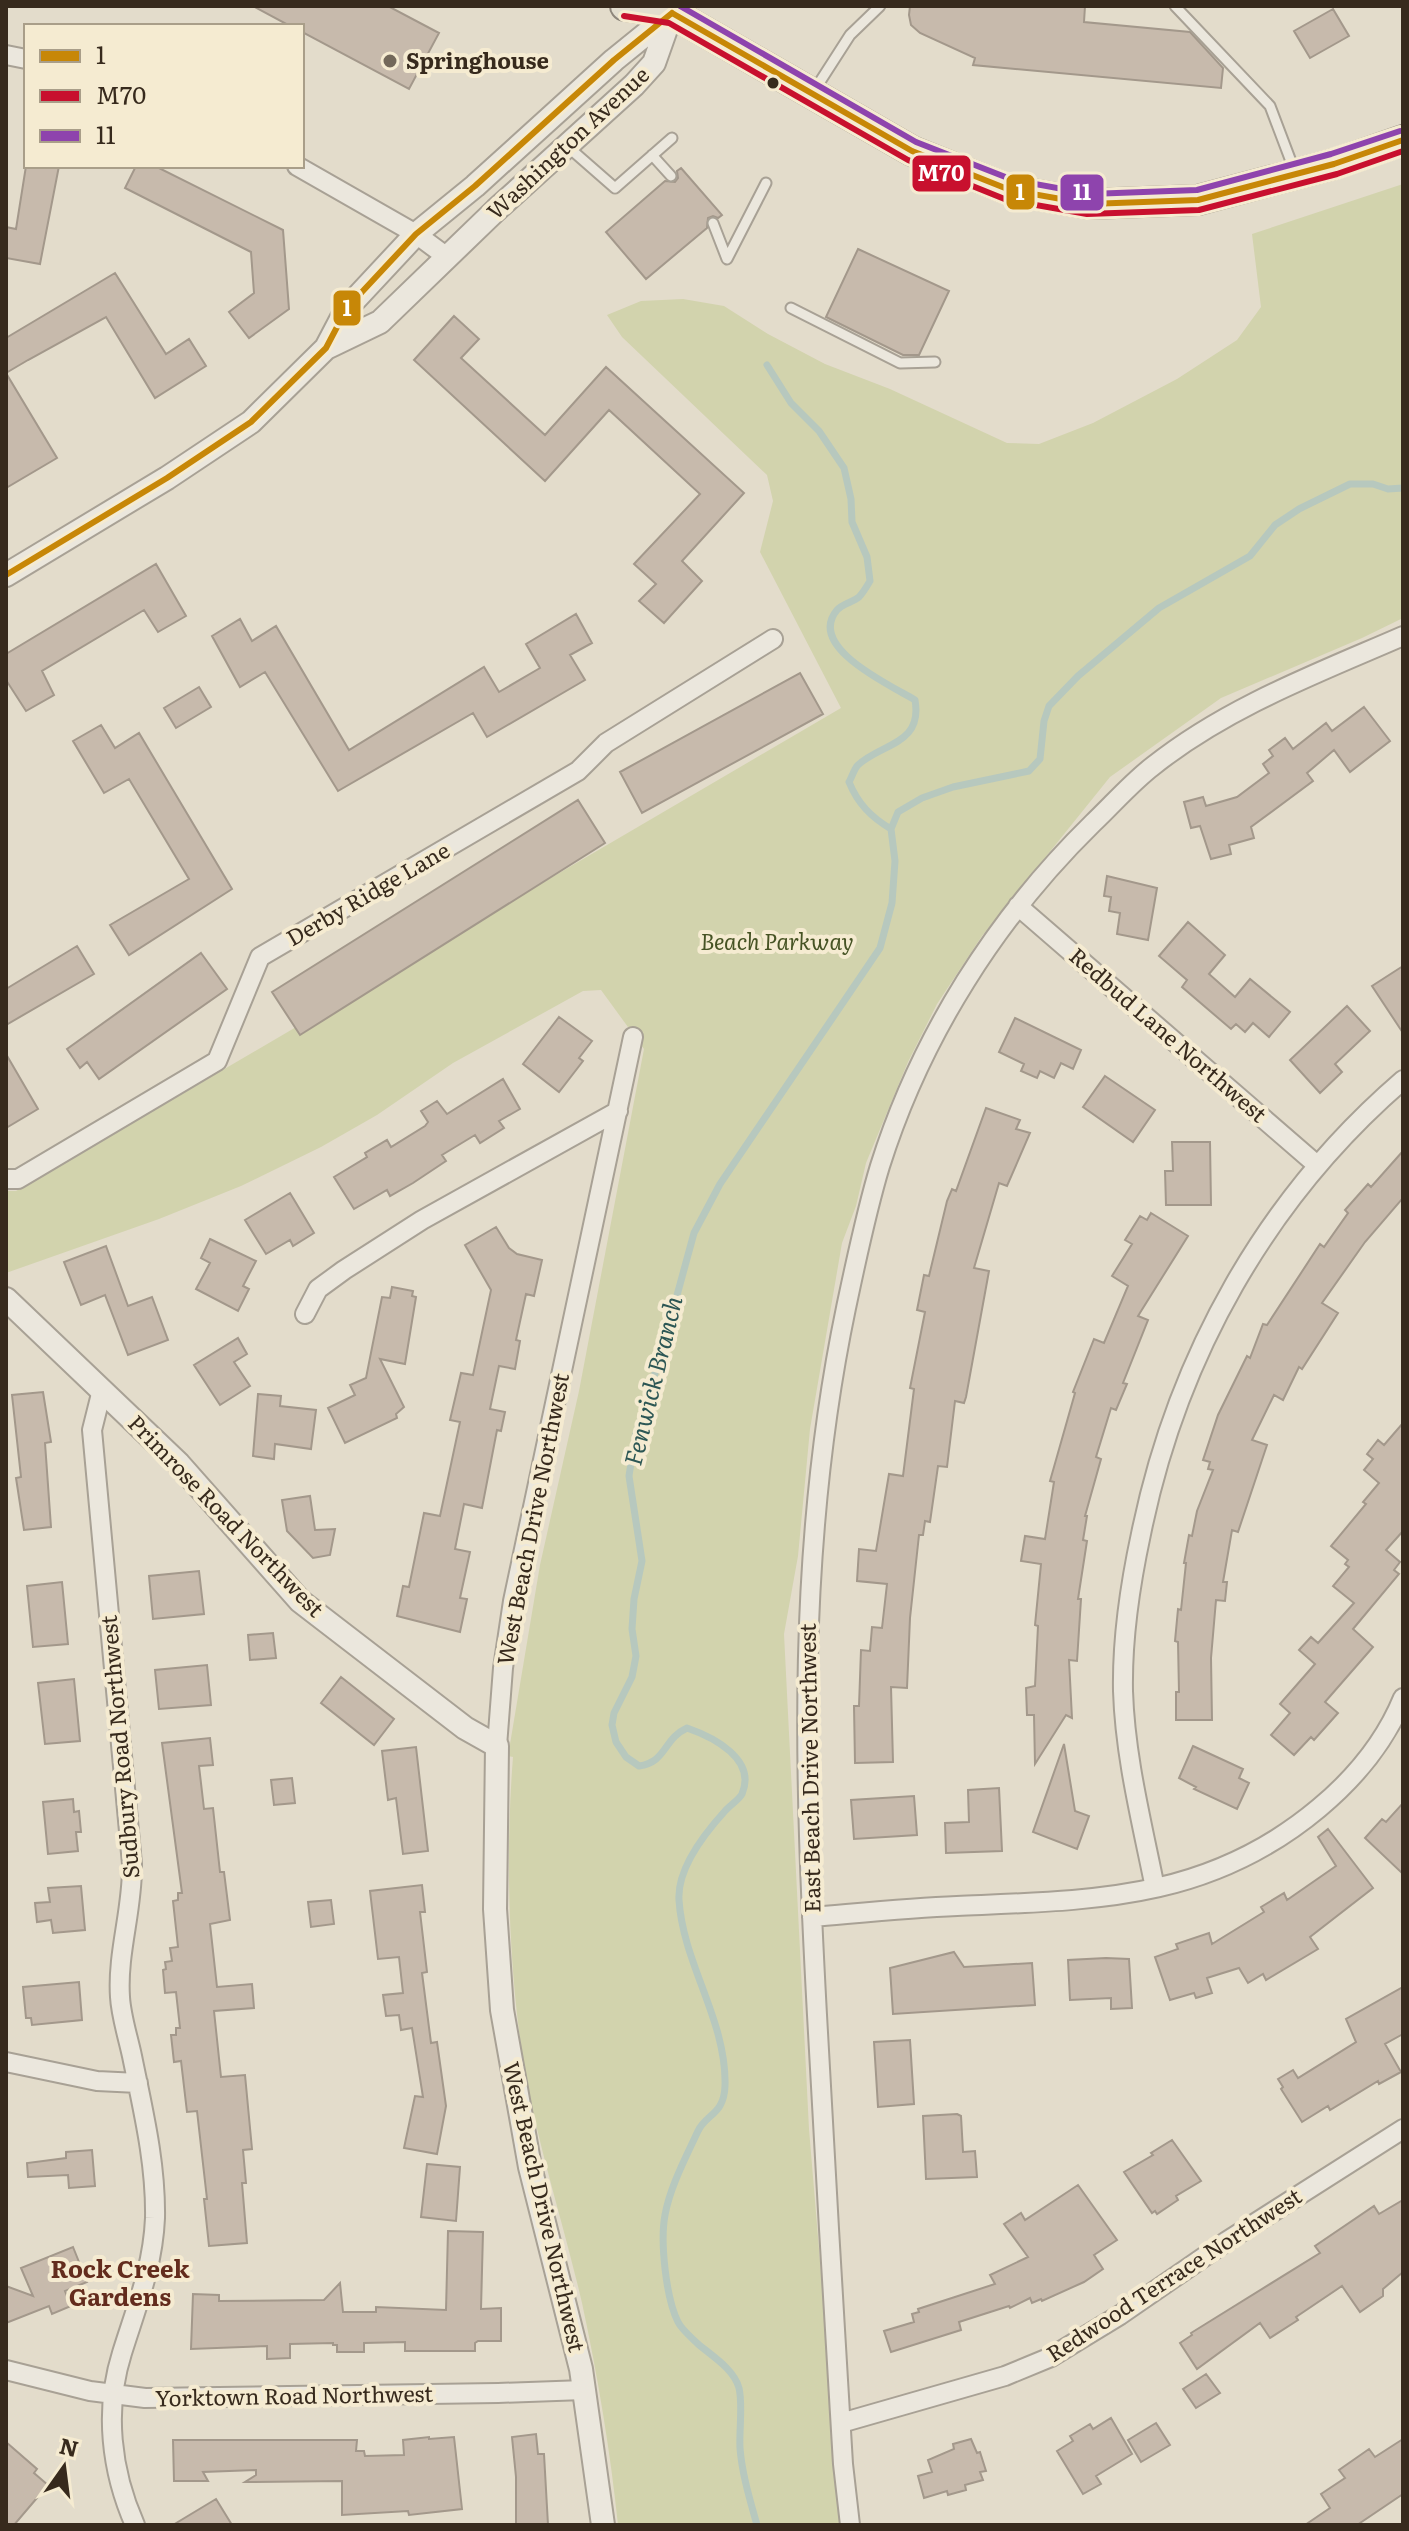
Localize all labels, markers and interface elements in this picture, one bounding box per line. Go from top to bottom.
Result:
legend [24,24,304,168]
text: 1 [96,36,106,71]
place label: Springhouse [406,43,549,76]
marker: Springhouse [381,52,399,70]
street label: Washington Avenue [478,58,656,226]
unlabelled marker [765,75,781,91]
text: M70 [96,76,146,111]
text: 11 [96,116,116,151]
line badge: M70 [911,154,972,193]
text: M70 [917,155,965,188]
line badge: 1 [1005,173,1036,211]
line badge: 11 [1059,173,1105,212]
text: 1 [1015,174,1025,207]
text: 11 [1073,174,1091,207]
line badge: 1 [332,289,362,327]
text: 1 [342,290,352,323]
street label: Derby Ridge Lane [279,832,455,953]
park label: Beach Parkway [700,924,854,957]
street label: Redbud Lane Northwest [1063,939,1275,1129]
water label: Fenwick Branch [614,1292,690,1469]
street label: West Beach Drive Northwest [487,1370,576,1668]
street label: Primrose Road Northwest [122,1407,333,1623]
street label: Sudbury Road Northwest [91,1614,146,1880]
street label: East Beach Drive Northwest [789,1623,828,1913]
street label: West Beach Drive Northwest [496,2058,595,2355]
street label: Redwood Terrace Northwest [1039,2179,1307,2369]
district label: Rock Creek Gardens [50,2250,190,2313]
street label: Yorktown Road Northwest [155,2376,433,2413]
north arrow [24,2427,104,2507]
text: N [56,2428,82,2464]

